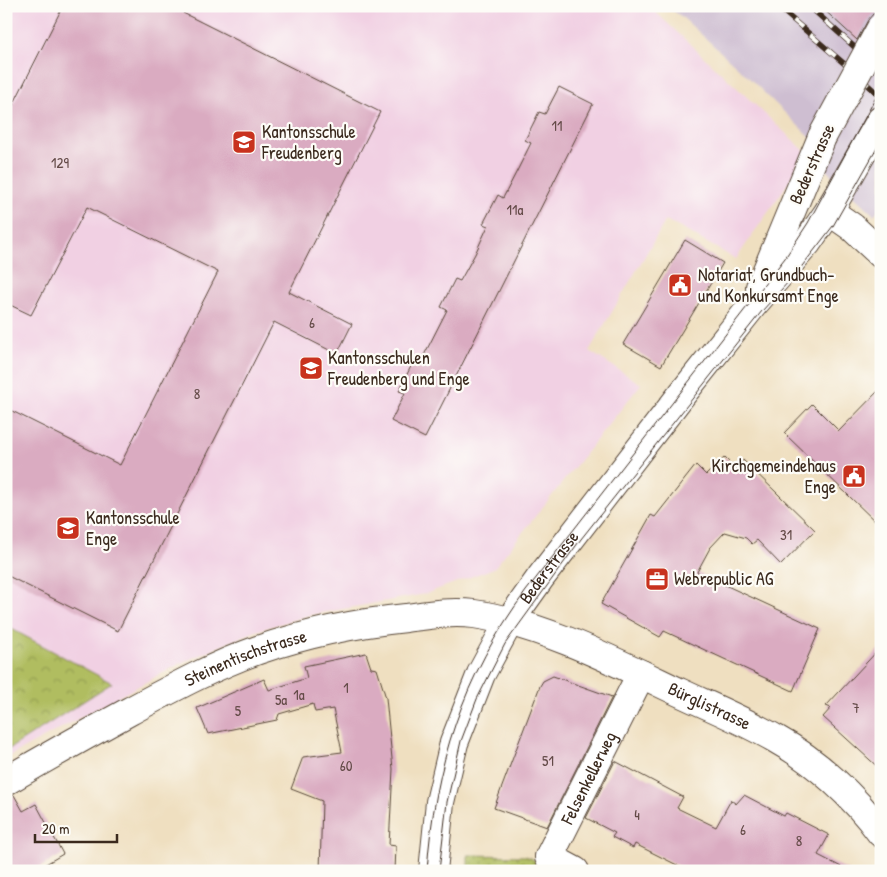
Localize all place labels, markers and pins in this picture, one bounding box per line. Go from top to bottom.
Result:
place label: Kantonsschule Freudenberg [261,119,356,165]
school or university icon: Kantonsschule Freudenberg [231,129,257,155]
place label: Notariat, Grundbuch- und Konkursamt Enge [698,262,839,308]
public building icon: Notariat, Grundbuch- und Konkursamt Enge [667,272,693,298]
place label: Kantonsschulen Freudenberg und Enge [327,345,470,391]
school or university icon: Kantonsschulen Freudenberg und Enge [298,355,324,381]
place label: Kirchgemeindehaus Enge [711,453,836,499]
public building icon: Kirchgemeindehaus Enge [841,463,867,489]
place label: Kantonsschule Enge [86,505,180,551]
school or university icon: Kantonsschule Enge [55,515,81,541]
office icon: Webrepublic AG [644,566,670,592]
place label: Webrepublic AG [674,566,774,591]

